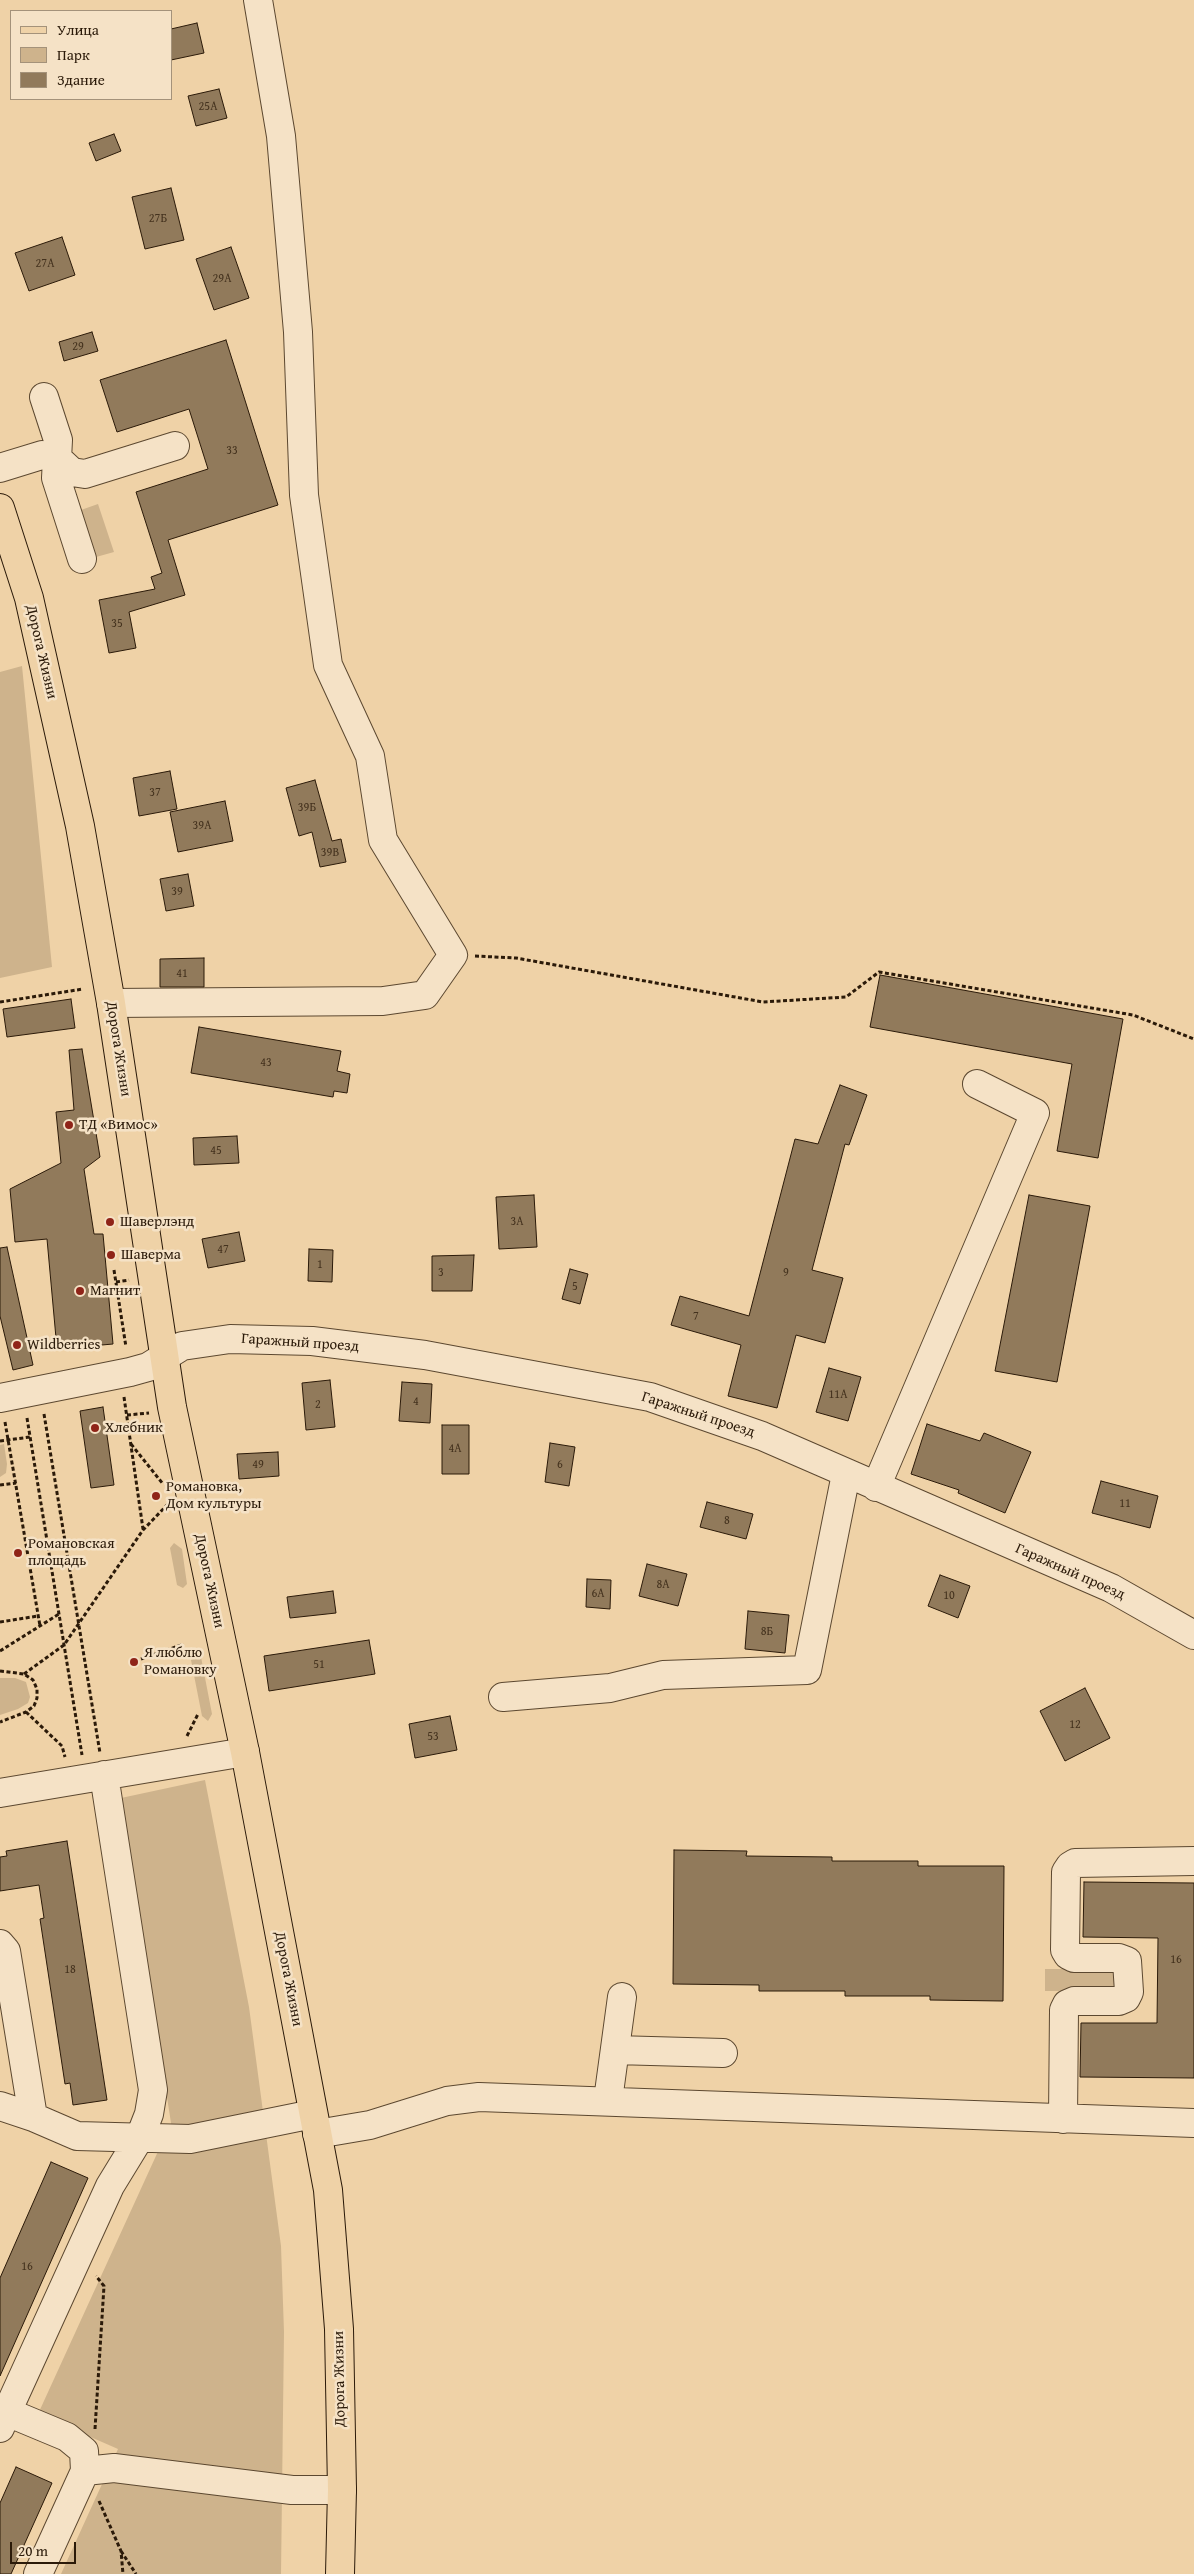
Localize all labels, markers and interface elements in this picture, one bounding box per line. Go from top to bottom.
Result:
legend [10,10,172,100]
text: Улица [57,19,99,40]
text: Парк [57,44,90,65]
text: Здание [57,69,105,90]
house number: 25А [199,100,217,114]
house number: 27Б [149,212,167,226]
house number: 27А [36,257,54,271]
house number: 29А [213,272,231,286]
house number: 29 [72,340,84,354]
house number: 33 [226,444,238,458]
street label: Дорога Жизни [21,603,61,701]
house number: 35 [111,617,123,631]
house number: 37 [149,786,161,800]
house number: 39Б [298,801,316,815]
house number: 39А [193,819,211,833]
house number: 39В [321,846,339,860]
house number: 39 [171,885,183,899]
house number: 41 [176,967,188,981]
street label: Дорога Жизни [102,1000,134,1098]
house number: 43 [260,1056,272,1070]
place label: ТД «Вимос» [79,1116,158,1134]
marker: ТД «Вимос» [63,1119,75,1131]
house number: 45 [210,1144,222,1158]
place label: Шаверлэнд [120,1213,194,1231]
house number: 3А [510,1215,524,1229]
marker: Шаверлэнд [104,1216,116,1228]
house number: 47 [217,1243,229,1257]
place label: Шаверма [121,1246,181,1264]
marker: Шаверма [105,1249,117,1261]
house number: 1 [317,1258,323,1272]
house number: 3 [438,1266,444,1280]
house number: 9 [783,1266,789,1280]
house number: 5 [572,1280,578,1294]
place label: Магнит [90,1282,140,1300]
marker: Магнит [74,1285,86,1297]
house number: 7 [693,1310,699,1324]
street label: Гаражный проезд [241,1330,359,1356]
place label: Wildberries [27,1336,101,1354]
marker: Wildberries [11,1339,23,1351]
street label: Гаражный проезд [639,1388,757,1442]
house number: 11А [829,1388,847,1402]
house number: 4 [413,1395,419,1409]
house number: 2 [315,1398,321,1412]
place label: Хлебник [105,1419,163,1437]
marker: Хлебник [89,1422,101,1434]
house number: 4А [448,1442,462,1456]
house number: 49 [252,1458,264,1472]
house number: 6 [557,1458,563,1472]
place label: Романовка, Дом культуры [166,1478,262,1513]
marker: Романовка, Дом культуры [150,1490,162,1502]
house number: 11 [1119,1497,1131,1511]
house number: 8 [724,1514,730,1528]
street label: Дорога Жизни [190,1532,228,1630]
place label: Романовская площадь [28,1535,114,1570]
street label: Гаражный проезд [1012,1540,1128,1604]
marker: Романовская площадь [12,1547,24,1559]
house number: 8А [656,1578,670,1592]
house number: 6А [591,1587,605,1601]
house number: 10 [943,1589,955,1603]
house number: 8Б [761,1625,773,1639]
place label: Я люблю Романовку [144,1644,217,1679]
marker: Я люблю Романовку [128,1656,140,1668]
house number: 51 [313,1658,325,1672]
house number: 12 [1069,1718,1081,1732]
house number: 53 [427,1730,439,1744]
street label: Дорога Жизни [270,1930,306,2028]
house number: 16 [1170,1953,1182,1967]
house number: 18 [64,1963,76,1977]
house number: 16 [21,2260,33,2274]
street label: Дорога Жизни [330,2331,350,2427]
scale bar [12,2532,79,2564]
text: 20 m [18,2540,48,2561]

